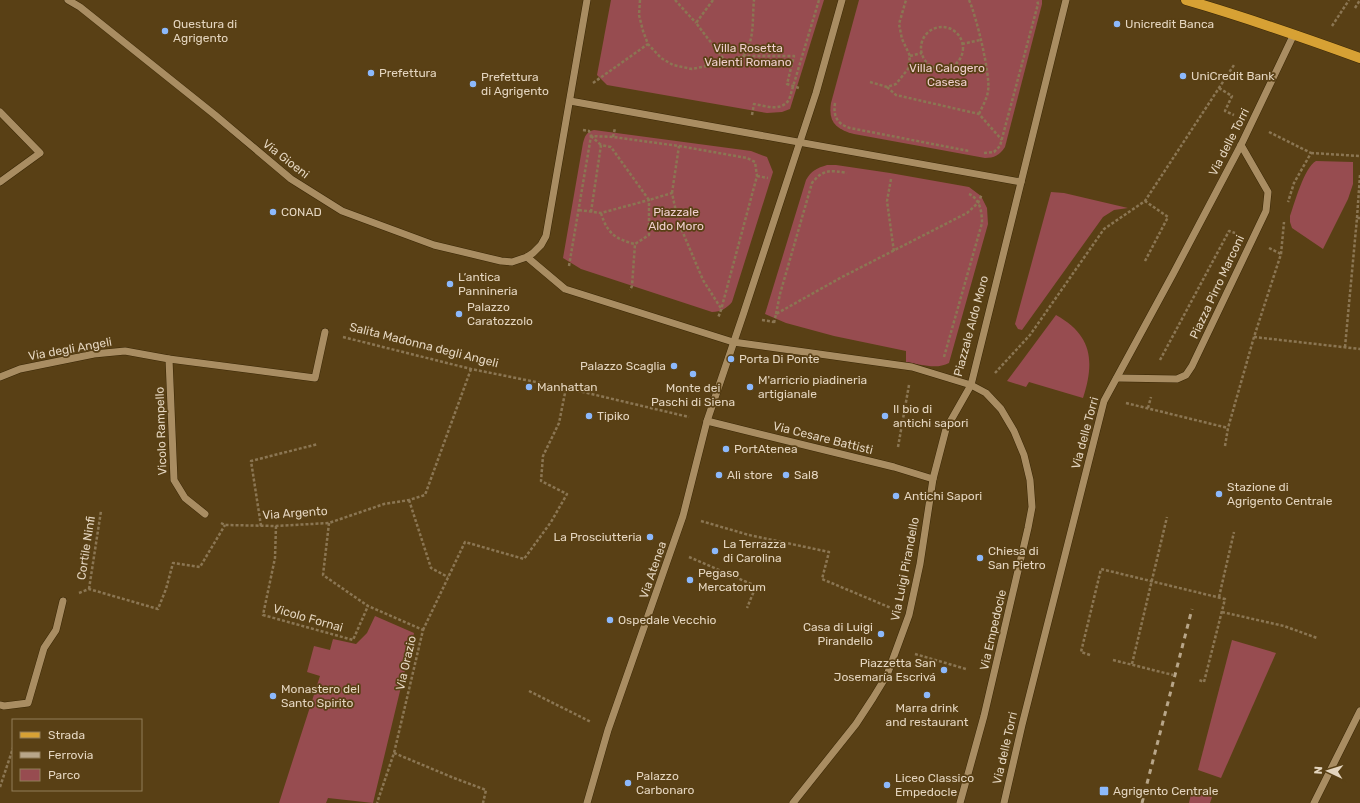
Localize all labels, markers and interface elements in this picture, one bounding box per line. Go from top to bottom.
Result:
place label: Questura di Agrigento [173,17,237,45]
place label: Unicredit Banca [1125,17,1214,31]
marker: Unicredit Banca [1112,19,1122,29]
marker: Questura di Agrigento [160,26,170,36]
park label: Villa Rosetta Valenti Romano [704,41,792,69]
park label: Villa Calogero Casesa [909,61,985,89]
place label: Prefettura [379,66,437,80]
marker: Prefettura [366,68,376,78]
place label: UniCredit Bank [1191,69,1275,83]
place label: Prefettura di Agrigento [481,70,549,98]
marker: UniCredit Bank [1178,71,1188,81]
marker: Prefettura di Agrigento [468,79,478,89]
street label: Via delle Torri [1206,106,1252,178]
street label: Via Gioeni [260,137,312,182]
place label: CONAD [281,205,322,219]
park label: Piazzale Aldo Moro [648,205,704,233]
marker: CONAD [268,207,278,217]
street label: Piazza Pirro Marconi [1187,233,1247,341]
place label: L‘antica Pannineria [458,270,518,298]
street label: Piazzale Aldo Moro [951,274,991,378]
marker: L‘antica Pannineria [445,279,455,289]
place label: Palazzo Caratozzolo [467,300,533,328]
marker: Palazzo Caratozzolo [454,309,464,319]
street label: Salita Madonna degli Angeli [348,320,500,370]
street label: Via degli Angeli [27,335,113,363]
place label: Porta Di Ponte [739,352,820,366]
marker: Porta Di Ponte [726,354,736,364]
place label: Palazzo Scaglia [580,359,666,373]
marker: Palazzo Scaglia [669,361,679,371]
marker: Monte dei Paschi di Siena [688,369,698,379]
place label: M'arricrio piadineria artigianale [758,373,867,401]
place label: Manhattan [537,380,598,394]
place label: Monte dei Paschi di Siena [651,381,735,409]
marker: Manhattan [524,382,534,392]
marker: M'arricrio piadineria artigianale [745,382,755,392]
street label: Vicolo Rampello [152,386,170,476]
street label: Via delle Torri [1069,395,1101,471]
place label: Il bio di antichi sapori [893,402,969,430]
place label: Tipiko [597,409,630,423]
marker: Tipiko [584,411,594,421]
marker: Il bio di antichi sapori [880,411,890,421]
street label: Via Cesare Battisti [772,419,874,457]
place label: PortAtenea [734,442,798,456]
marker: PortAtenea [721,444,731,454]
place label: Alì store [727,468,773,482]
place label: Sal8 [794,468,819,482]
marker: Alì store [714,470,724,480]
marker: Sal8 [781,470,791,480]
place label: Stazione di Agrigento Centrale [1227,480,1333,508]
place label: Antichi Sapori [904,489,982,503]
marker: Stazione di Agrigento Centrale [1214,489,1224,499]
marker: Antichi Sapori [891,491,901,501]
street label: Via Argento [262,504,328,522]
street label: Cortile Ninfi [74,515,98,581]
street label: Via Luigi Pirandello [888,516,922,622]
place label: La Prosciutteria [554,530,642,544]
marker: La Prosciutteria [645,532,655,542]
place label: La Terrazza di Carolina [723,537,786,565]
street label: Via Atenea [637,539,669,601]
place label: Chiesa di San Pietro [988,544,1046,572]
marker: La Terrazza di Carolina [710,546,720,556]
marker: Chiesa di San Pietro [975,553,985,563]
place label: Pegaso Mercatorum [698,566,766,594]
marker: Pegaso Mercatorum [685,575,695,585]
street label: Via Empedocle [977,588,1009,672]
street label: Vicolo Fornai [271,601,345,635]
place label: Ospedale Vecchio [618,613,717,627]
marker: Ospedale Vecchio [605,615,615,625]
place label: Casa di Luigi Pirandello [803,620,873,648]
marker: Casa di Luigi Pirandello [876,629,886,639]
street label: Via Orazio [393,634,419,692]
place label: Piazzetta San Josemaría Escrivá [834,656,936,684]
marker: Piazzetta San Josemaría Escrivá [939,665,949,675]
place label: Monastero del Santo Spirito [281,682,360,710]
marker: Marra drink and restaurant [922,690,932,700]
marker: Monastero del Santo Spirito [268,691,278,701]
place label: Marra drink and restaurant [886,701,969,729]
street label: Via delle Torri [990,710,1020,786]
legend [12,719,142,791]
text: Strada [48,728,85,742]
text: Ferrovia [48,748,93,762]
north arrow [1308,751,1348,791]
text: N [1312,766,1325,775]
text: Parco [48,768,80,782]
place label: Palazzo Carbonaro [636,769,695,797]
place label: Liceo Classico Empedocle [895,771,974,799]
marker: Palazzo Carbonaro [623,778,633,788]
marker: Liceo Classico Empedocle [882,780,892,790]
place label: Agrigento Centrale [1113,784,1219,798]
marker: Agrigento Centrale [1098,785,1110,797]

